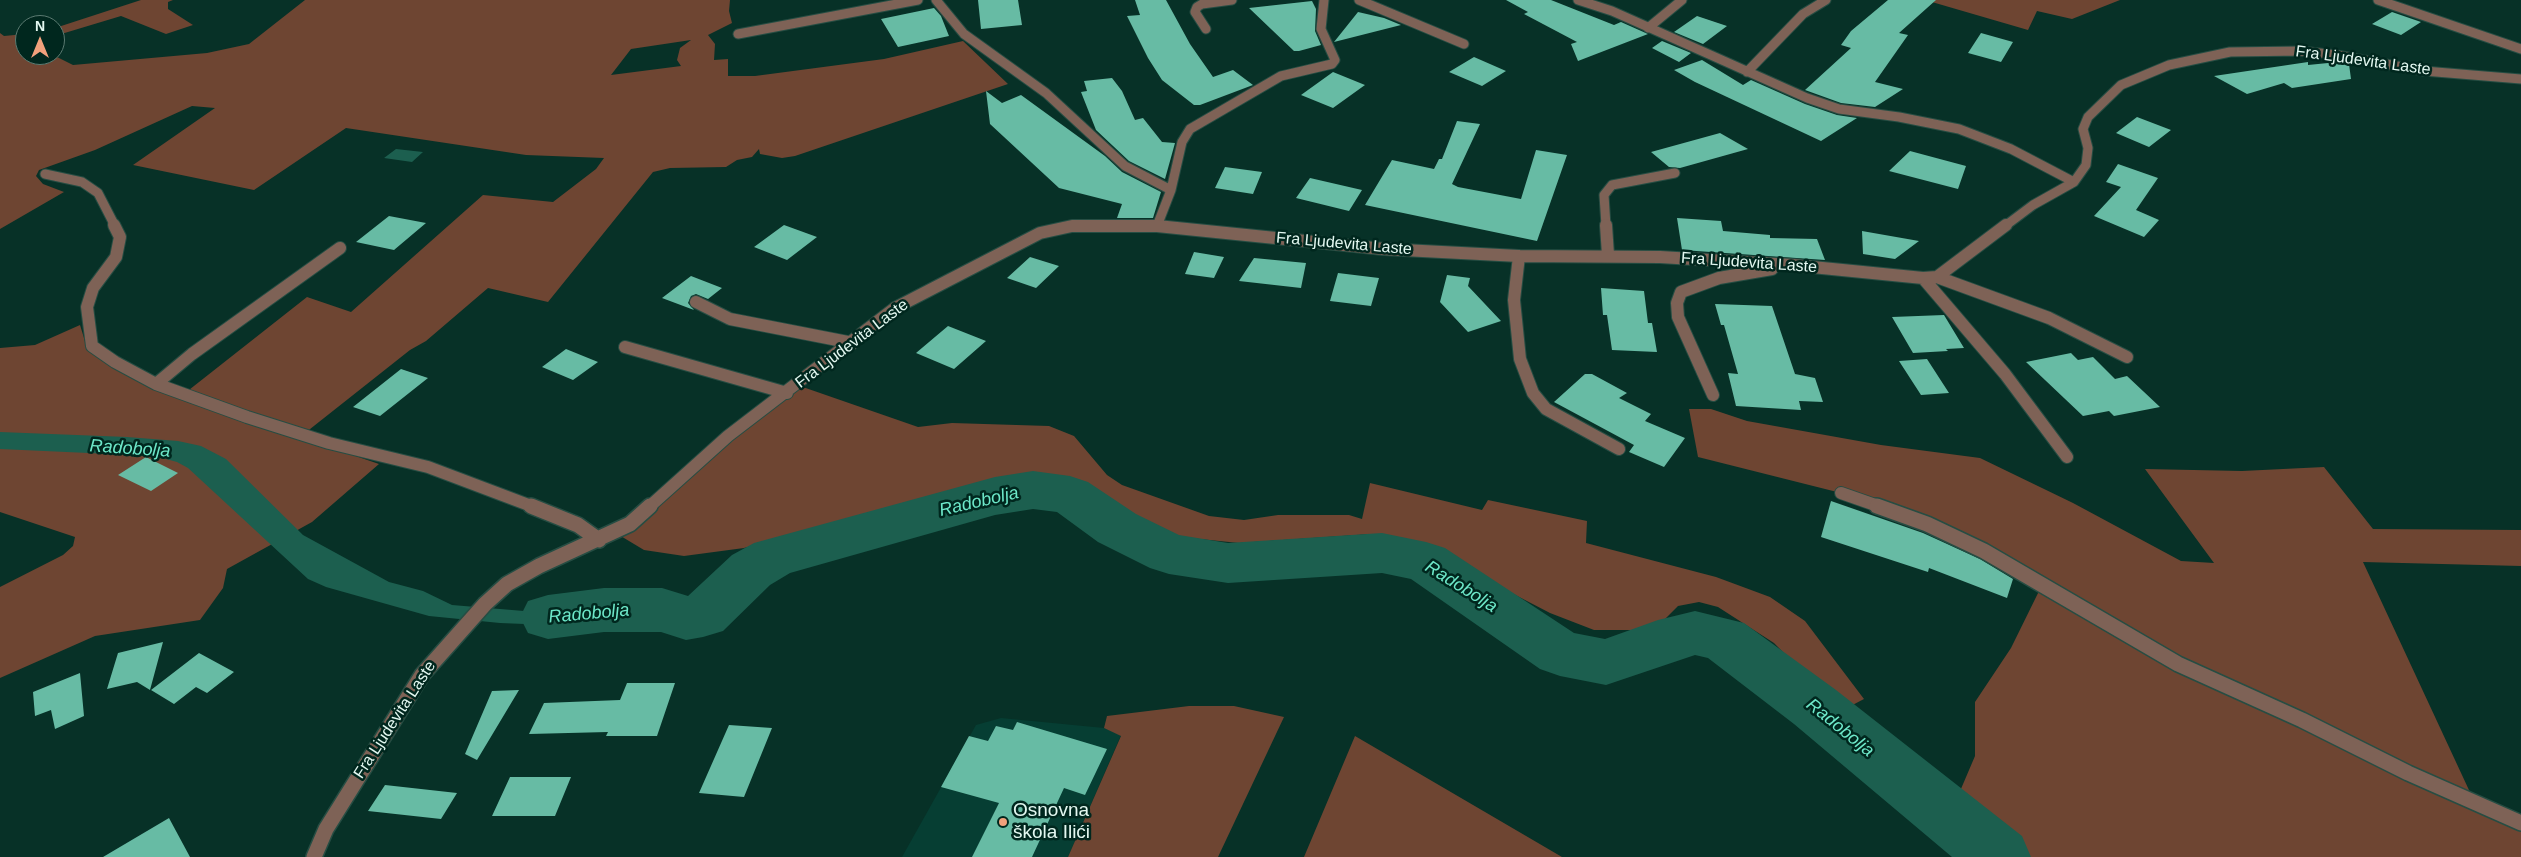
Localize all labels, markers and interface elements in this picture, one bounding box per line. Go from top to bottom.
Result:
north arrow [15,15,65,65]
text: N [35,18,45,34]
street label: Fra Ljudevita Laste [2294,42,2432,80]
street label: Fra Ljudevita Laste [1275,229,1413,259]
street label: Fra Ljudevita Laste [1680,249,1818,277]
street label: Fra Ljudevita Laste [792,295,912,393]
water label: Radobolja [89,435,171,463]
water label: Radobolja [937,482,1021,522]
water label: Radobolja [1421,556,1501,618]
water label: Radobolja [548,600,630,628]
street label: Fra Ljudevita Laste [350,658,440,782]
water label: Radobolja [1802,694,1878,762]
place label: Osnovna škola Ilići [1013,800,1090,844]
marker: Osnovna škola Ilići [997,816,1009,828]

